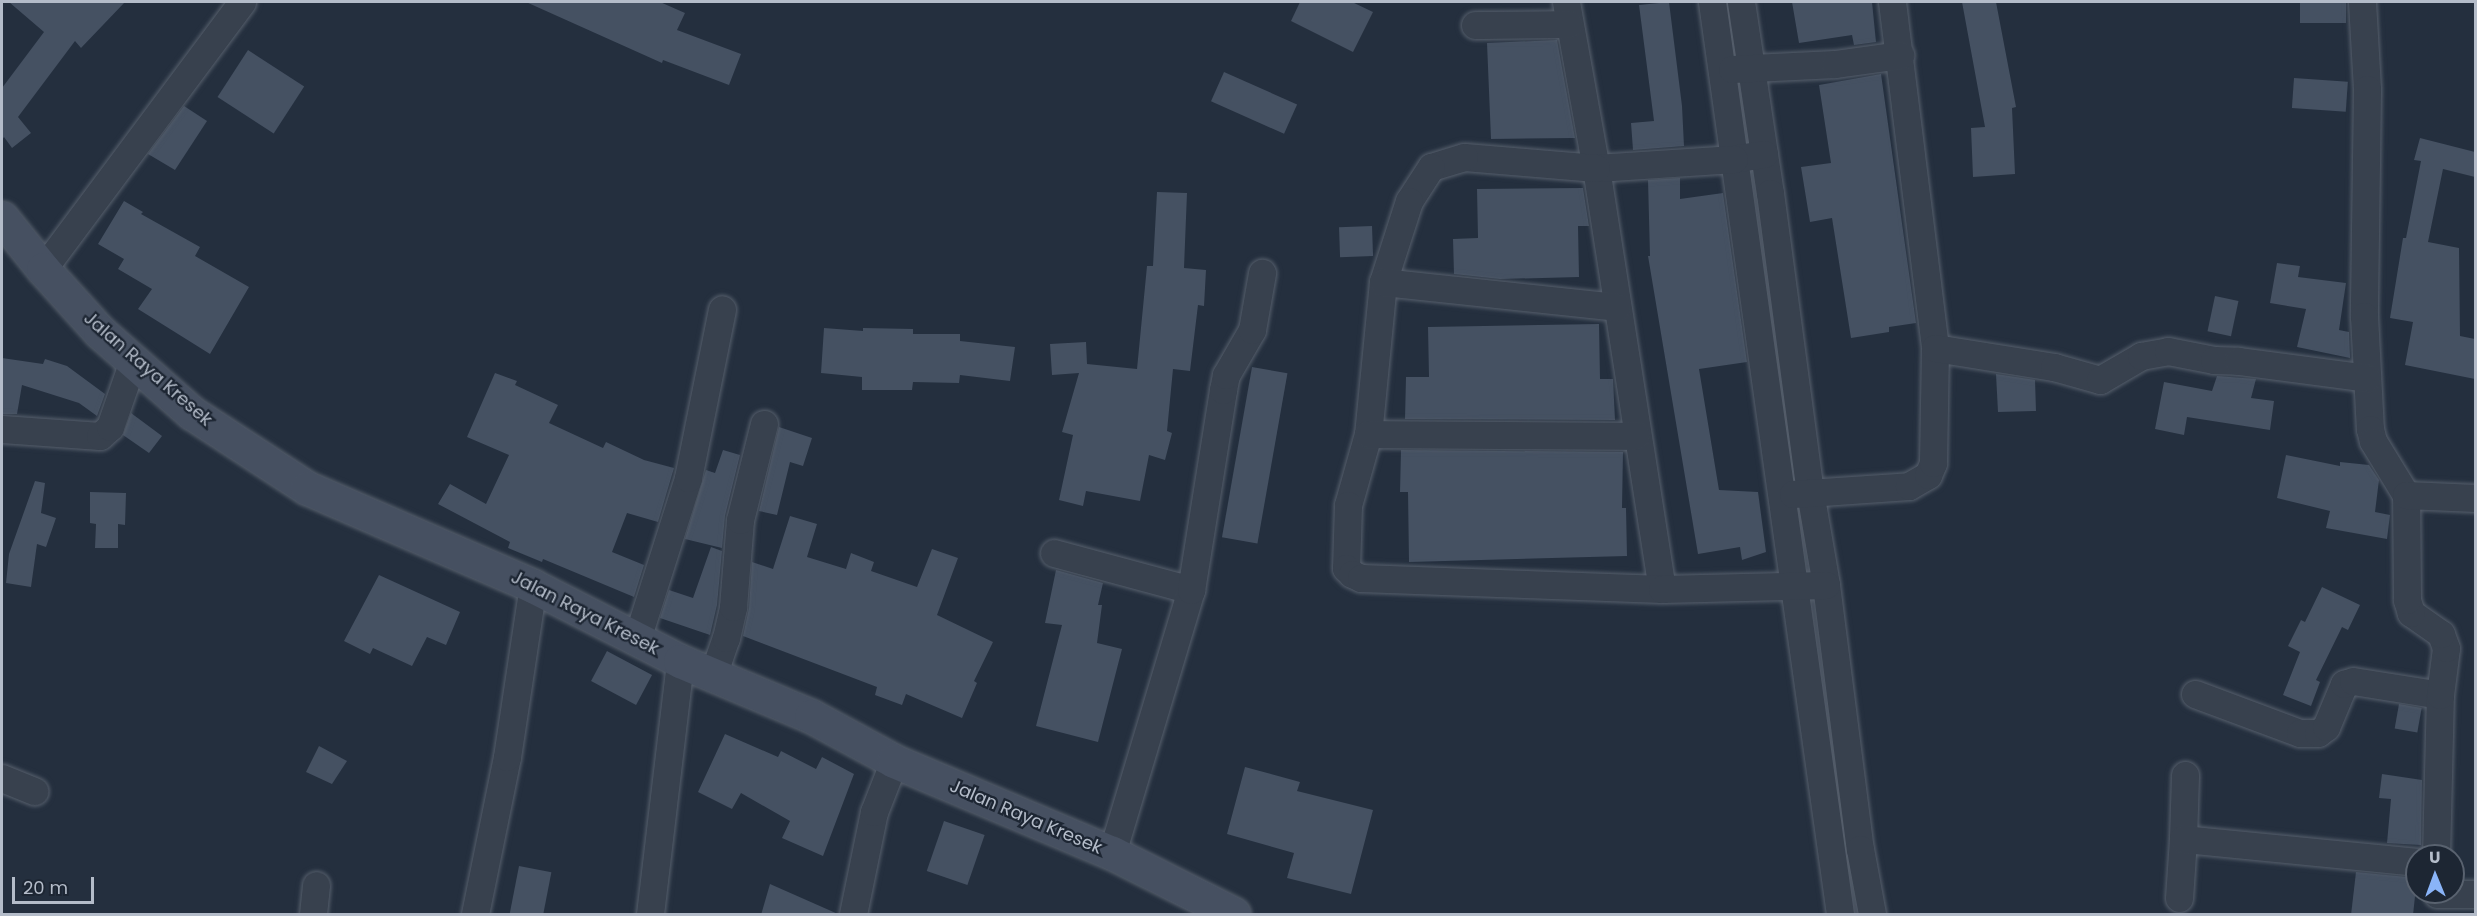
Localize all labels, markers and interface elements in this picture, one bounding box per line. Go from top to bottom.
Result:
street label: Jalan Raya Kresek [79,307,217,431]
street label: Jalan Raya Kresek [507,566,663,660]
street label: Jalan Raya Kresek [947,775,1105,859]
north arrow [2405,844,2465,904]
text: U [2429,846,2441,869]
scale bar [15,865,98,903]
text: 20 m [23,875,68,900]

